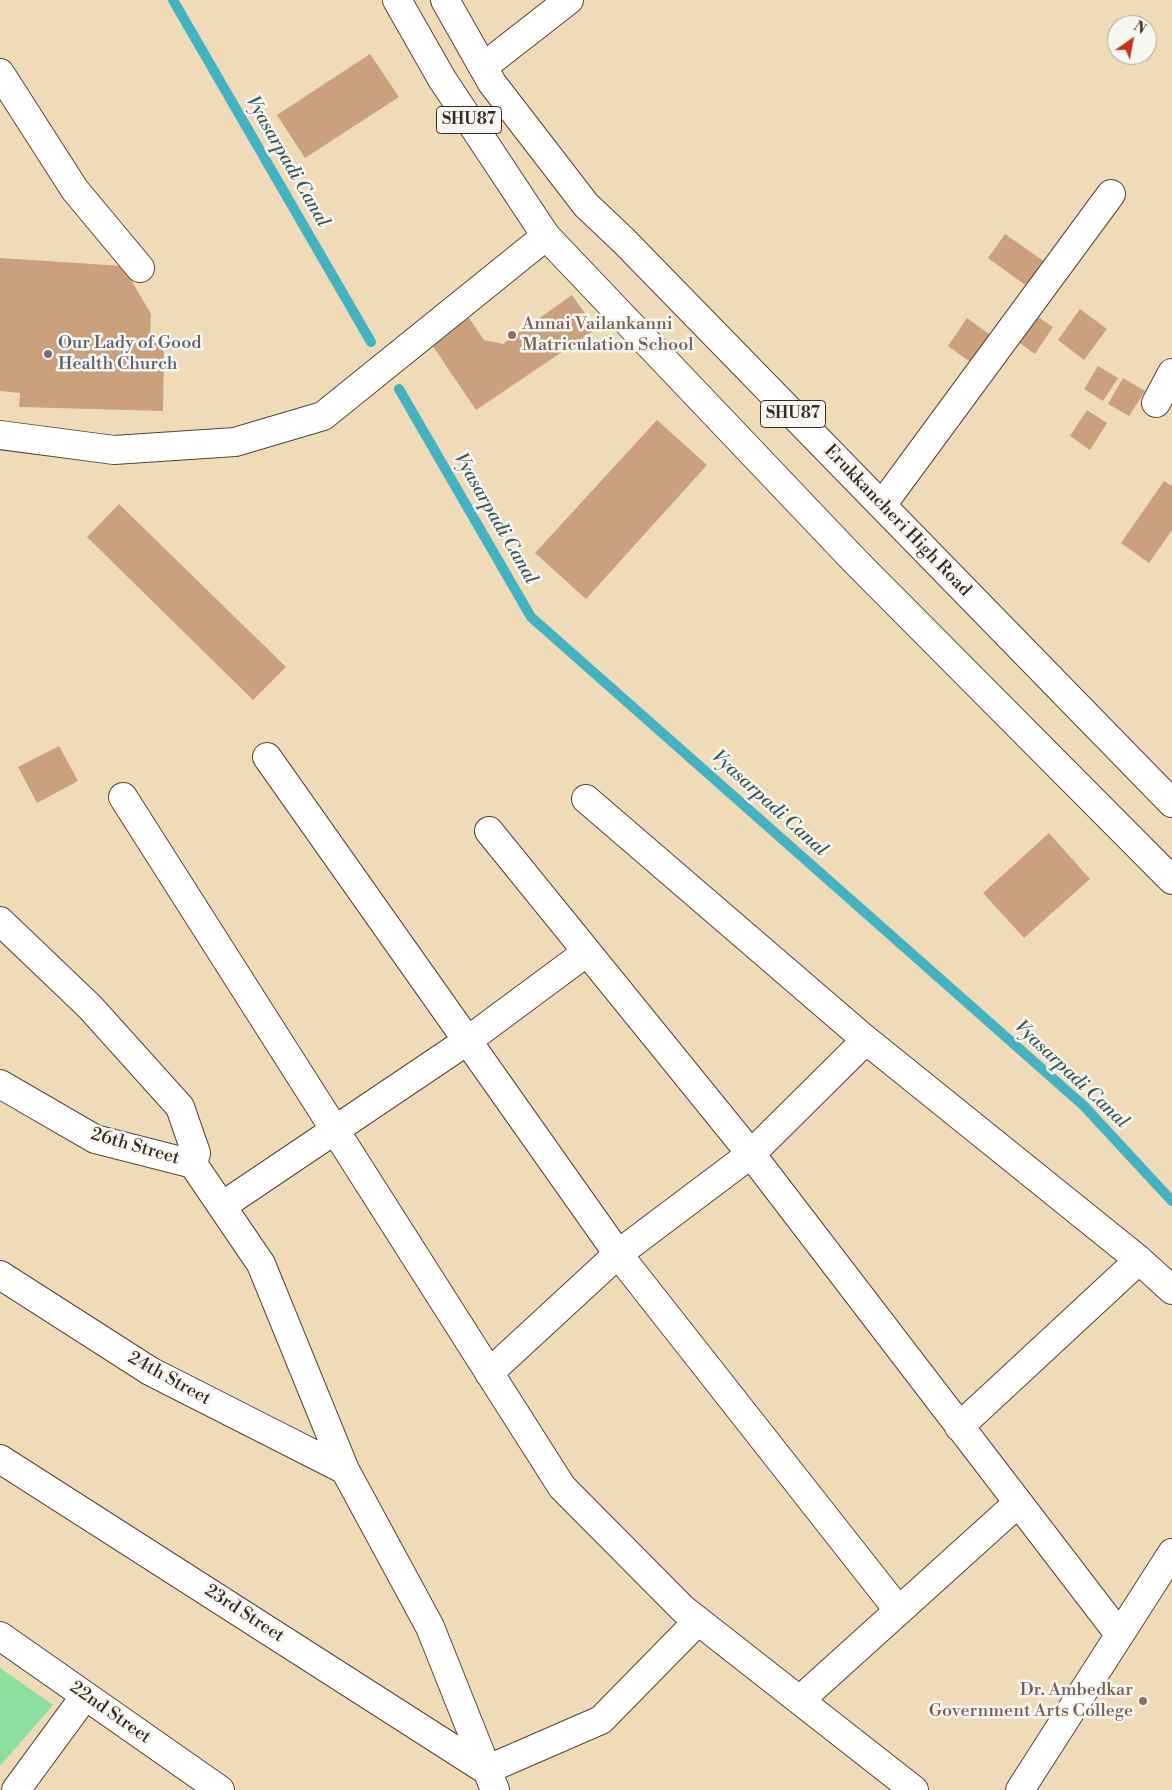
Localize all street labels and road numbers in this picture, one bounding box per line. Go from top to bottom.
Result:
road number: SHU87 [436,106,502,134]
road number: SHU87 [760,400,826,428]
street label: Erukkancheri High Road [819,441,975,601]
street label: 26th Street [88,1124,182,1170]
street label: 24th Street [124,1347,214,1411]
street label: 23rd Street [200,1580,288,1648]
street label: 22nd Street [65,1677,155,1749]

